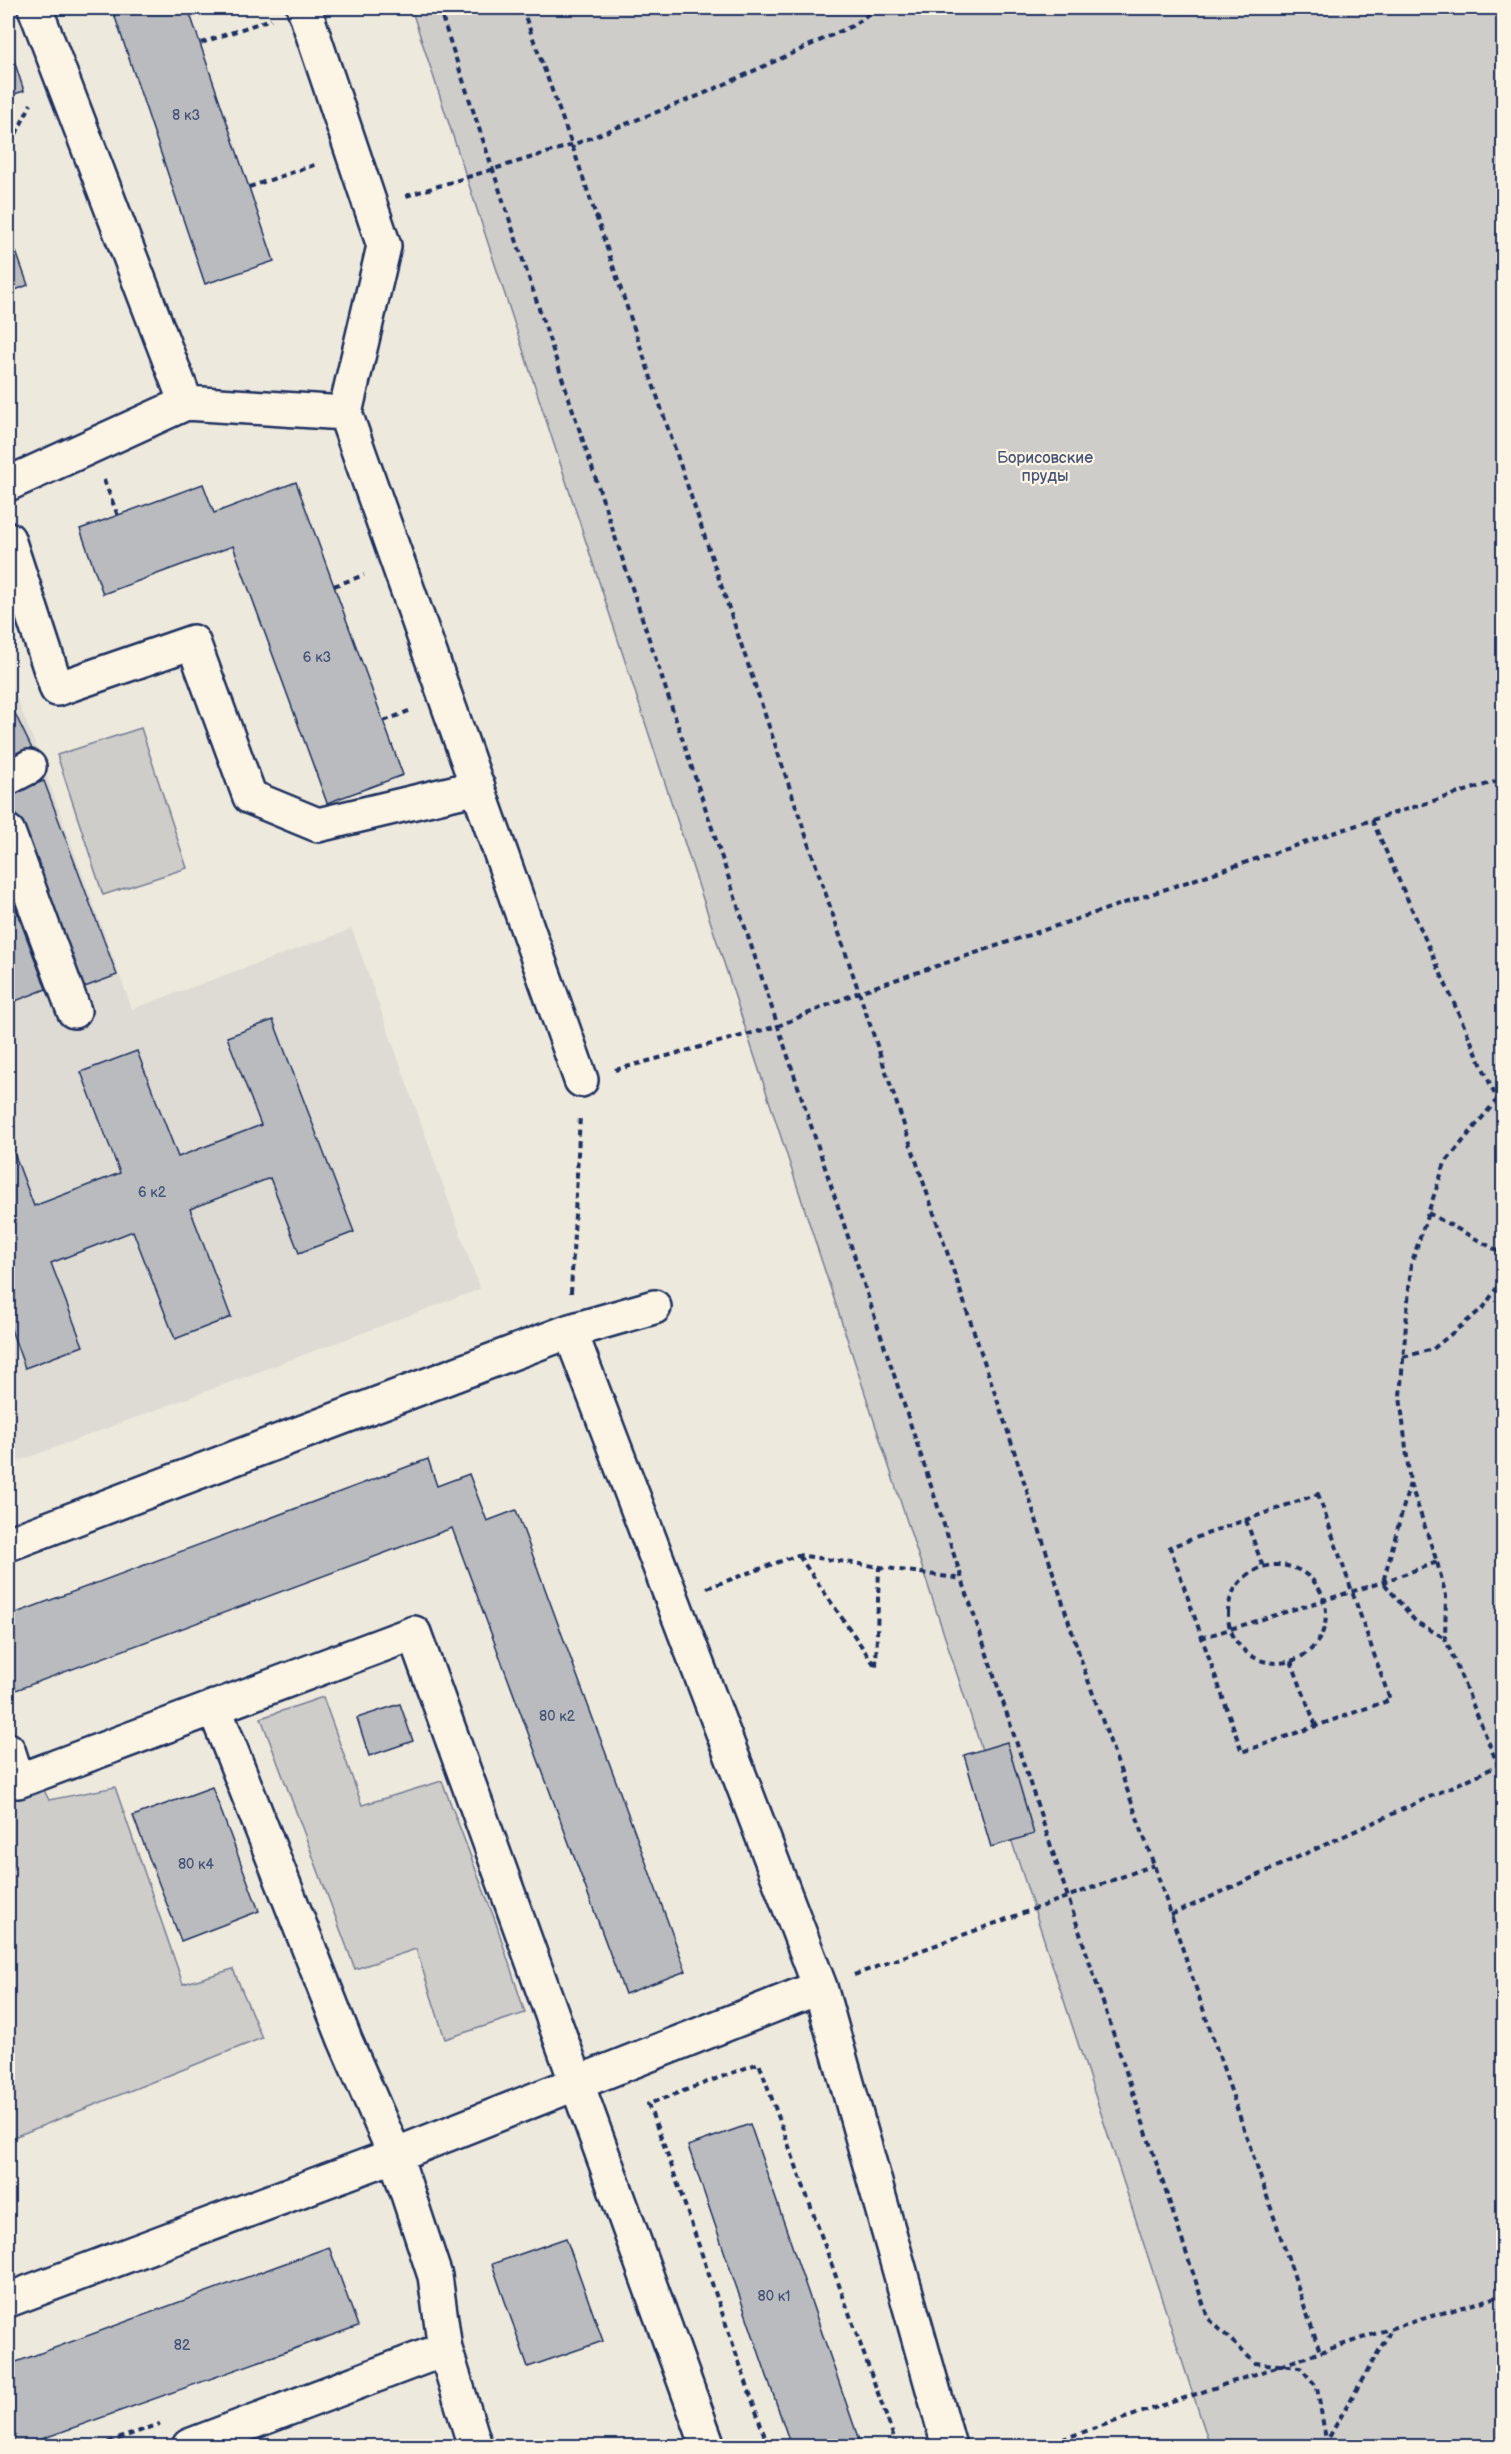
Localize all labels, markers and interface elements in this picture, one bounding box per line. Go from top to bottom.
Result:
house number: 8 к3 [172,107,200,124]
park label: Борисовские пруды [997,449,1093,486]
house number: 6 к3 [303,649,331,666]
house number: 6 к2 [138,1184,167,1201]
house number: 80 к2 [539,1708,576,1725]
house number: 80 к4 [178,1856,215,1873]
house number: 80 к1 [757,2288,791,2305]
house number: 82 [174,2337,191,2354]

